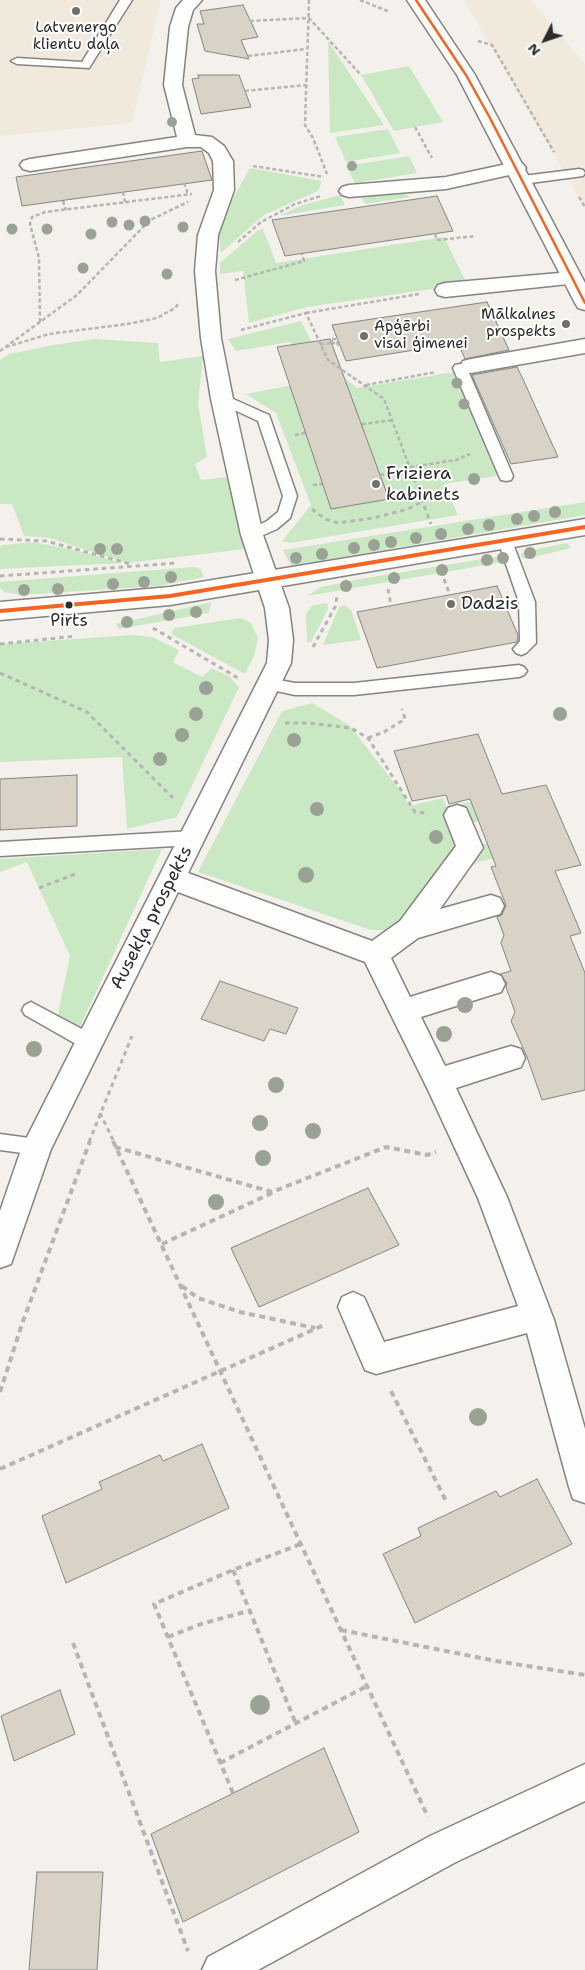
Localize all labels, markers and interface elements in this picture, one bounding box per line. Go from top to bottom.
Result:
marker: Latvenergo klientu daļa [70,5,82,17]
north arrow [520,15,570,65]
place label: Latvenergo klientu daļa [33,19,119,54]
text: N [523,40,544,60]
place label: Mālkalnes prospekts [481,306,556,341]
place label: Apģērbi visai ģimenei [374,318,468,353]
marker: Mālkalnes prospekts [560,318,572,330]
marker: Apģērbi visai ģimenei [358,330,370,342]
place label: Friziera kabinets [386,463,460,506]
marker: Friziera kabinets [370,478,382,490]
place label: Dadzis [461,593,519,615]
marker: Dadzis [445,598,457,610]
marker: Pirts [64,600,74,610]
place label: Pirts [50,612,88,632]
street label: Ausekļa prospekts [106,843,198,993]

